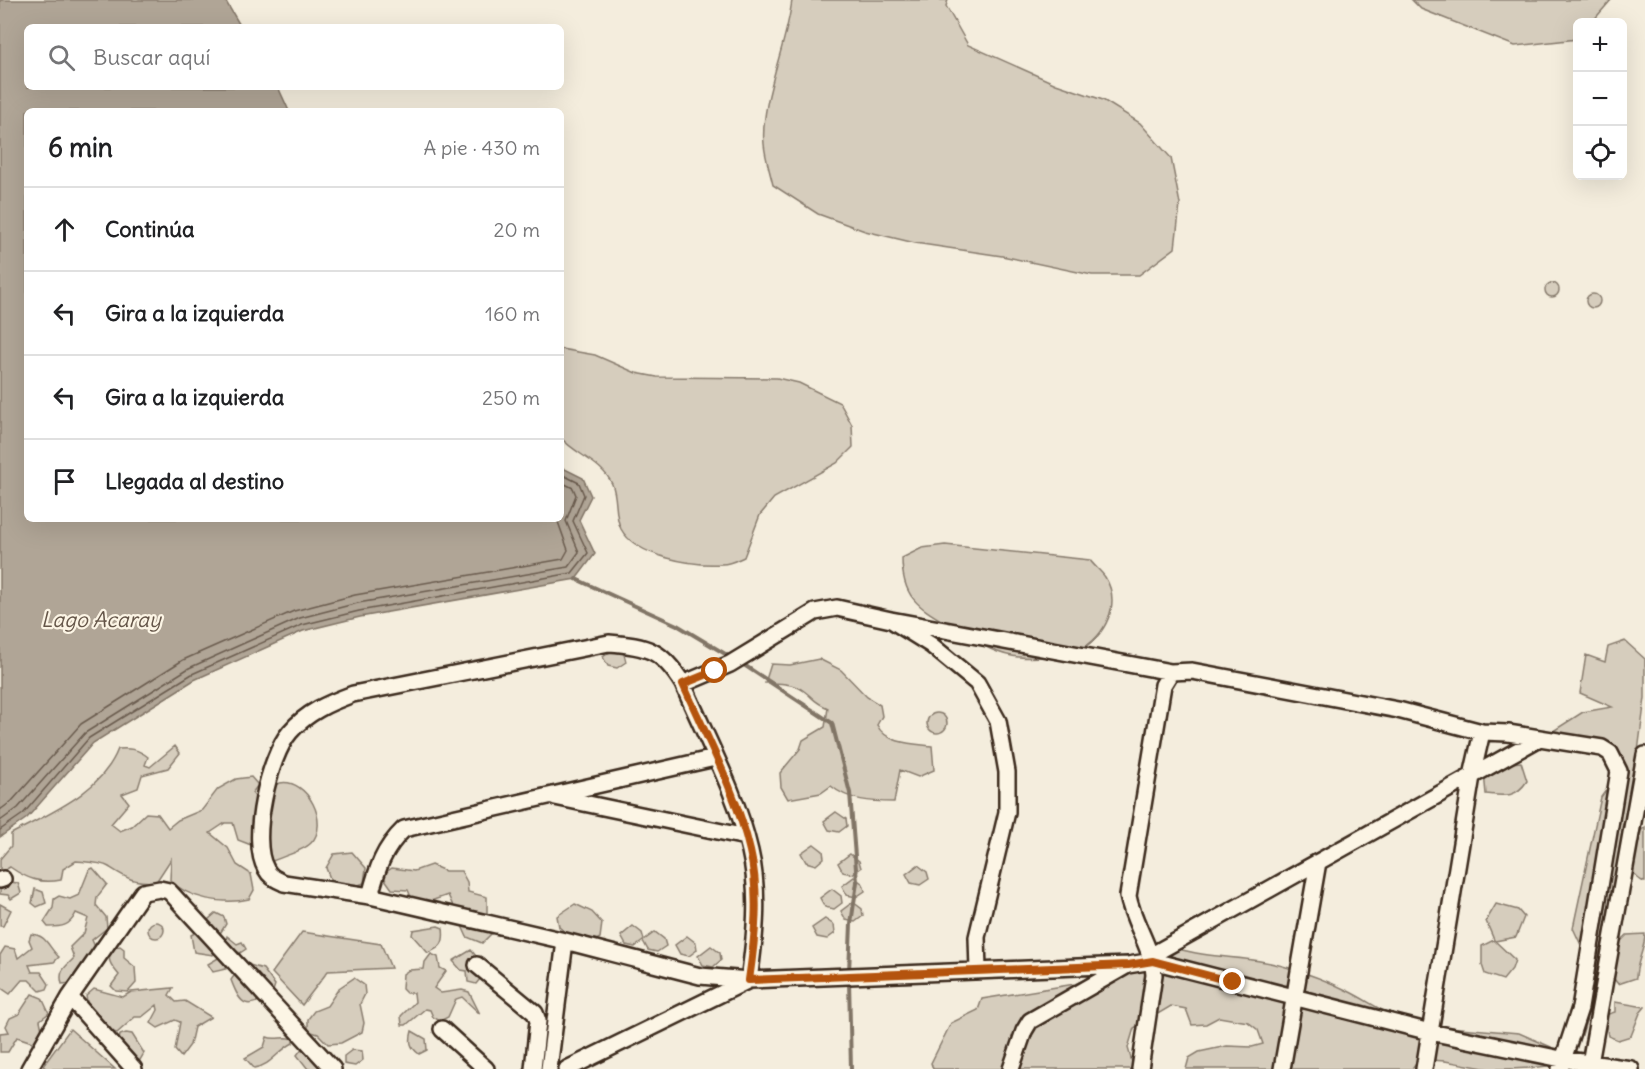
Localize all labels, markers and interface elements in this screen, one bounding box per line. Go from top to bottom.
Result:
map controls [1573,18,1627,180]
button: + [1573,18,1627,72]
search box [24,24,564,90]
icon: search [45,41,78,74]
text: Buscar aquí [93,43,210,71]
button: − [1573,72,1627,126]
button: locate [1573,126,1627,180]
text: 6 min [48,131,113,164]
text: A pie · 430 m [423,135,540,160]
icon: ahead [48,213,81,246]
text: Continúa [105,215,194,243]
text: 20 m [494,217,540,242]
icon: left [48,297,81,330]
text: Gira a la izquierda [105,299,284,327]
text: 160 m [485,301,540,326]
icon: left [48,381,81,414]
text: Gira a la izquierda [105,383,284,411]
text: 250 m [482,385,540,410]
icon: arrive [48,465,81,498]
text: Llegada al destino [105,467,284,495]
water label: Lago Acaray [41,606,163,633]
route start [701,657,727,683]
route end [1219,968,1245,994]

